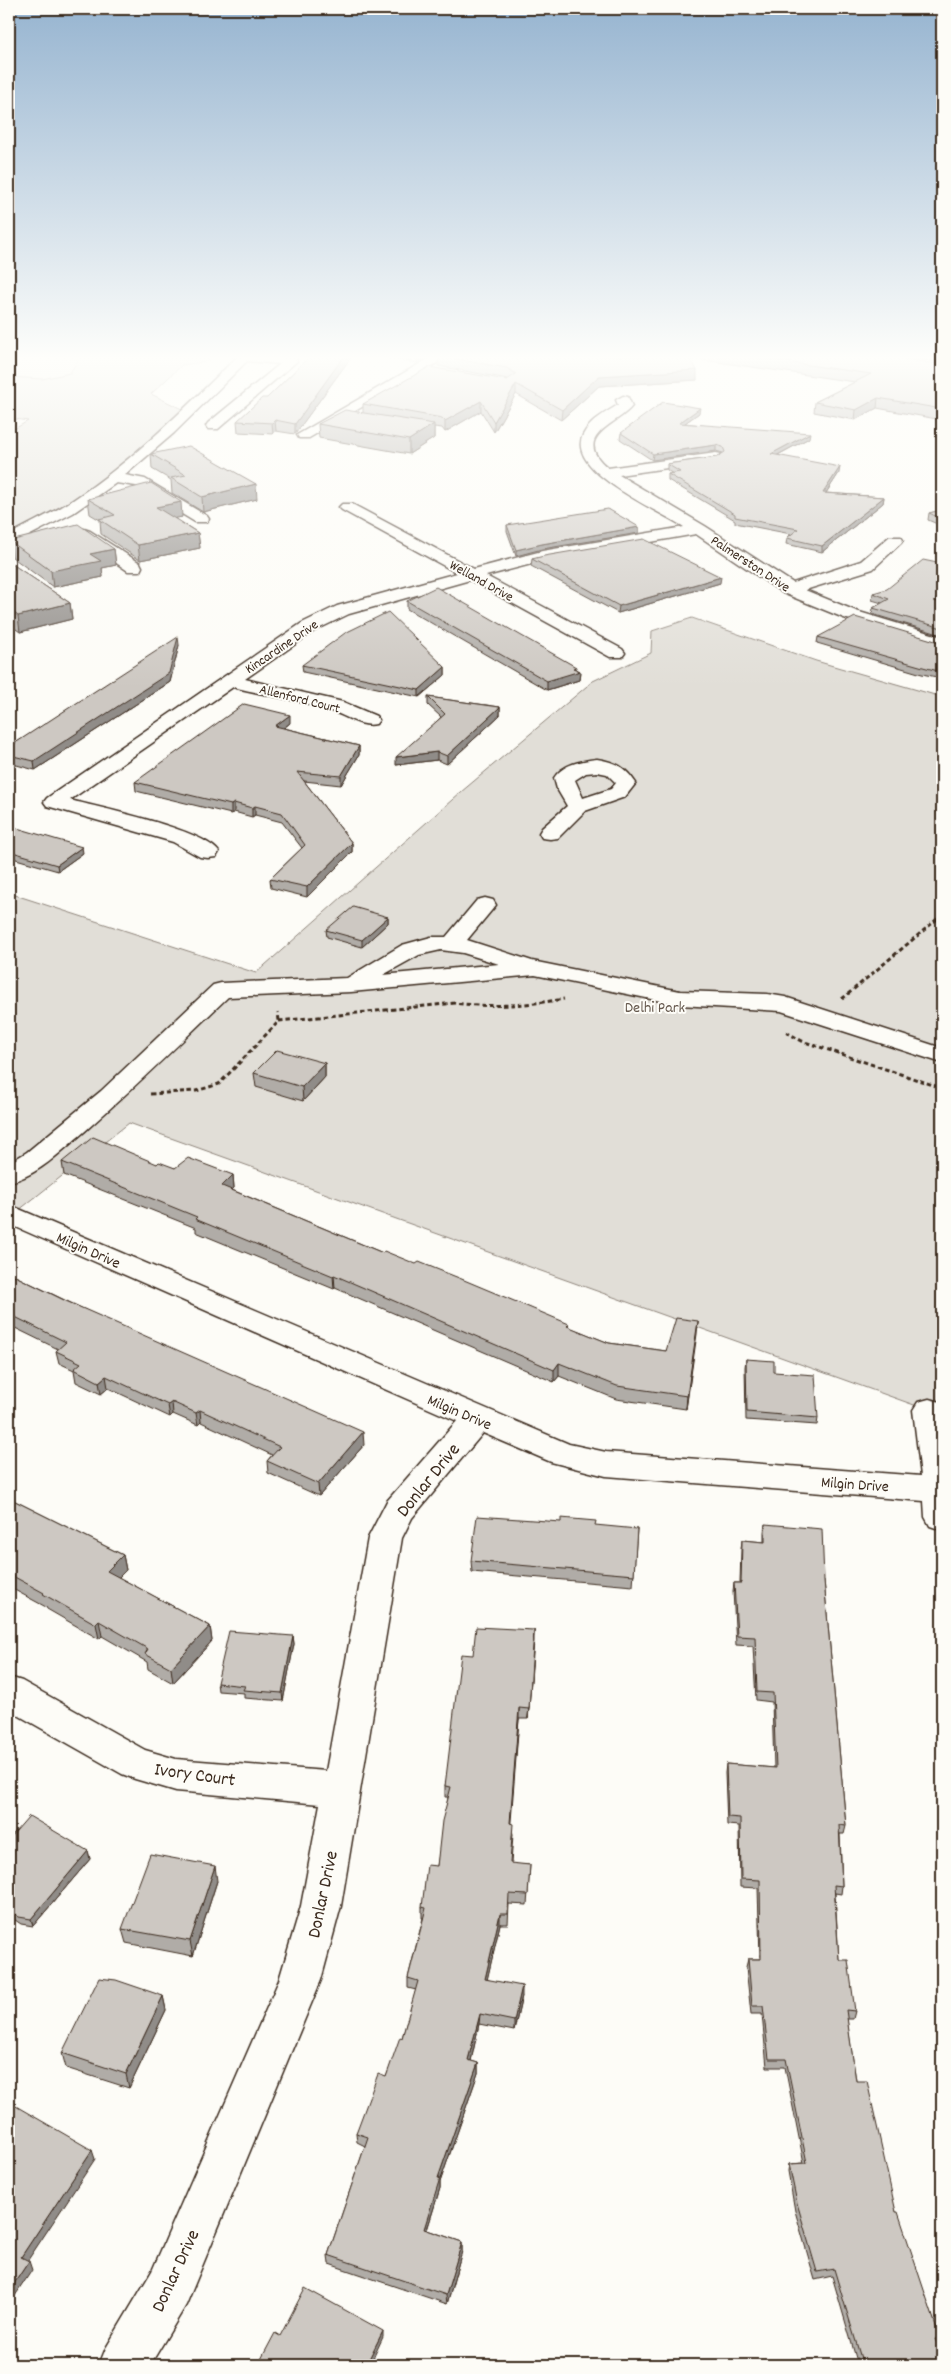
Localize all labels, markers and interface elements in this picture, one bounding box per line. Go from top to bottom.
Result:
street label: Palmerston Drive [706,531,794,598]
street label: Welland Drive [445,556,517,608]
street label: Kincardine Drive [241,616,323,680]
street label: Allenford Court [257,680,342,720]
park label: Delhi Park [625,997,685,1020]
street label: Milgin Drive [52,1227,124,1276]
street label: Milgin Drive [423,1389,495,1437]
street label: Donlar Drive [391,1438,468,1524]
street label: Milgin Drive [820,1472,890,1499]
street label: Ivory Court [152,1757,237,1796]
street label: Donlar Drive [302,1849,347,1941]
street label: Donlar Drive [146,2226,208,2317]

